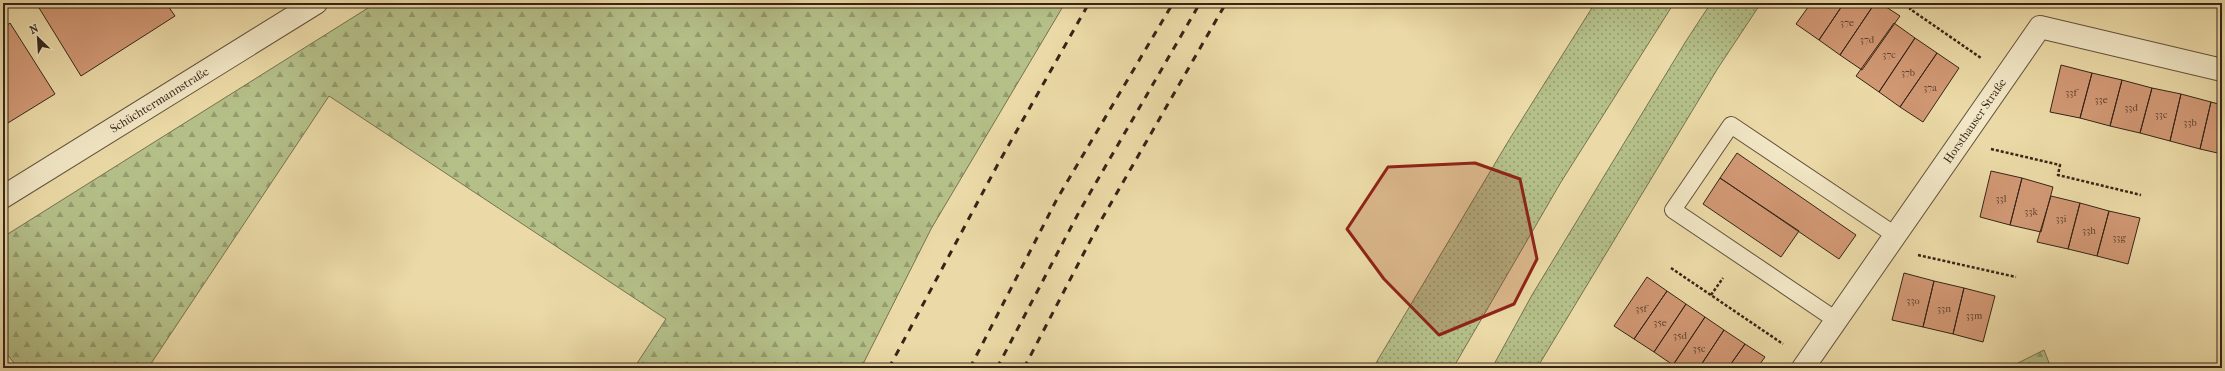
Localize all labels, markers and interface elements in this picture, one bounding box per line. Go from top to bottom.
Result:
house number: 37e [1840,17,1854,29]
north arrow [18,18,58,58]
text: N [27,21,41,37]
house number: 37d [1860,34,1875,46]
house number: 37c [1882,49,1896,61]
street label: Schüchtermannstraße [107,64,211,136]
house number: 37b [1901,67,1915,79]
street label: Horsthauser Straße [1940,76,2009,166]
house number: 37a [1923,82,1937,94]
house number: 33f [2065,87,2079,99]
house number: 33e [2094,94,2108,106]
house number: 33d [2124,102,2138,114]
house number: 33c [2155,109,2168,121]
house number: 33b [2183,117,2197,129]
house number: 33l [1996,193,2007,205]
house number: 33k [2024,206,2039,218]
house number: 33i [2055,213,2067,225]
house number: 33h [2082,225,2096,237]
house number: 33g [2112,232,2126,244]
house number: 33o [1906,295,1920,307]
house number: 35f [1635,303,1650,315]
house number: 33n [1937,303,1951,315]
house number: 33m [1966,310,1983,322]
house number: 35e [1653,317,1667,329]
house number: 35d [1673,330,1687,342]
house number: 35c [1693,343,1706,355]

